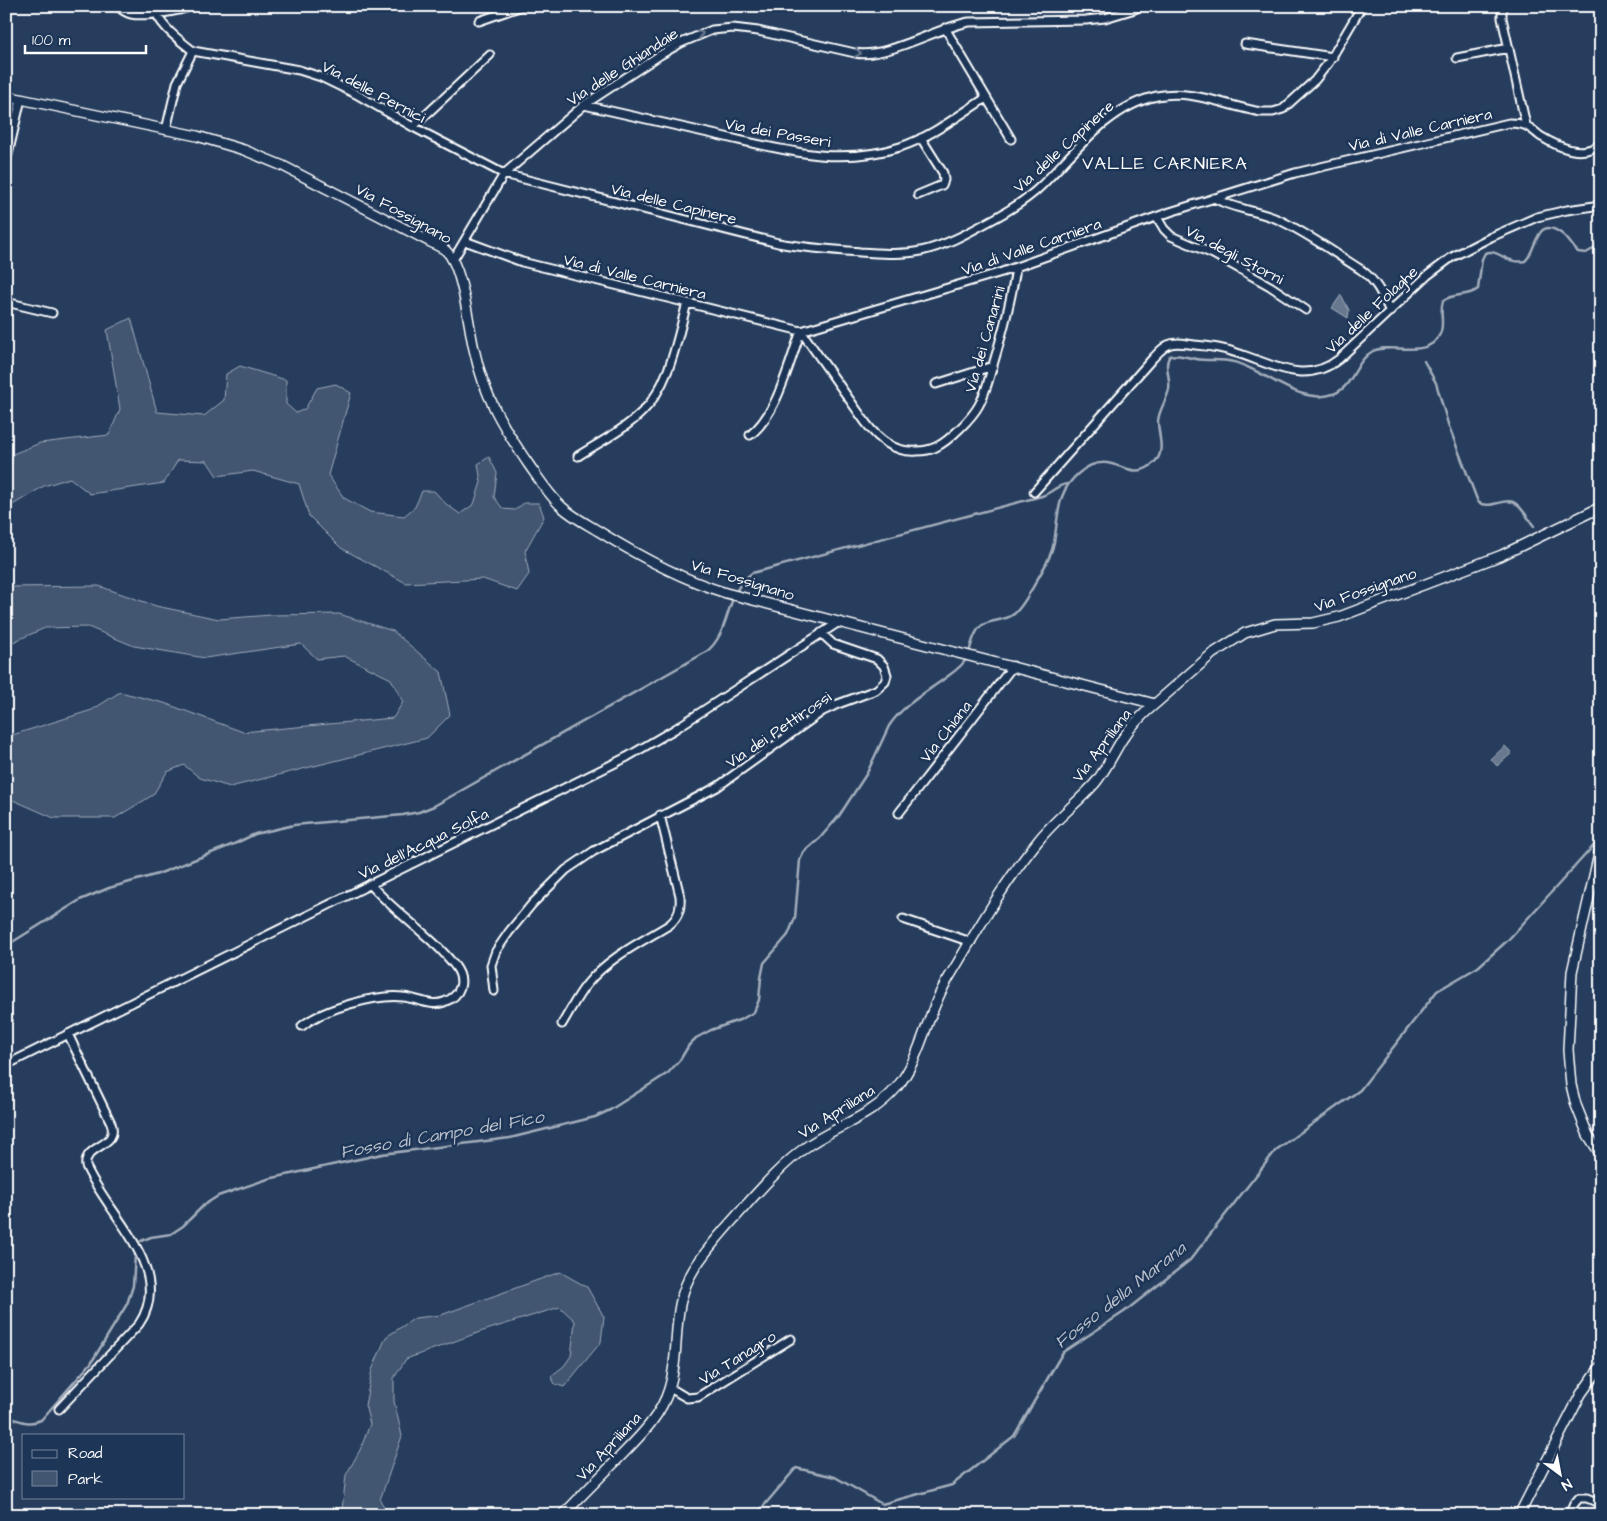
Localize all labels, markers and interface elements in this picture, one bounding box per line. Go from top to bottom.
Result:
scale bar [25,22,146,54]
street label: Via delle Ghiandaie [562,22,683,111]
text: 100 m [32,30,71,51]
one-way arrow [695,30,703,40]
one-way arrow [855,47,863,58]
street label: Via delle Pernici [318,55,430,129]
street label: Via delle Capinere [1008,95,1119,198]
street label: Via di Valle Carniera [1346,103,1494,157]
street label: Via dei Passeri [723,113,833,153]
district label: VALLE CARNIERA [1082,151,1248,176]
street label: Via Fossignano [351,178,456,250]
street label: Via delle Capinere [609,178,739,230]
street label: Via di Valle Carniera [958,213,1104,281]
street label: Via degli Storni [1181,220,1288,291]
street label: Via di Valle Carniera [561,249,709,305]
street label: Via delle Folaghe [1320,261,1424,359]
street label: Via dei Canarini [959,283,1011,395]
street label: Via Fossignano [688,554,797,607]
street label: Via Fossignano [1311,562,1420,619]
street label: Via dei Pettirossi [721,686,836,773]
street label: Via Chiana [915,696,977,767]
street label: Via Apriliana [1067,704,1137,787]
street label: Via dell'Acqua Solfa [355,803,492,885]
street label: Via Apriliana [794,1080,879,1144]
water label: Fosso di Campo del Fico [338,1104,548,1165]
water label: Fosso della Marana [1049,1236,1192,1355]
street label: Via Tanagro [695,1325,781,1391]
street label: Via Apriliana [571,1408,646,1486]
legend [22,1434,185,1498]
text: Road [68,1443,103,1464]
north arrow [1534,1448,1584,1498]
text: Park [68,1469,103,1490]
text: N [1557,1473,1575,1495]

